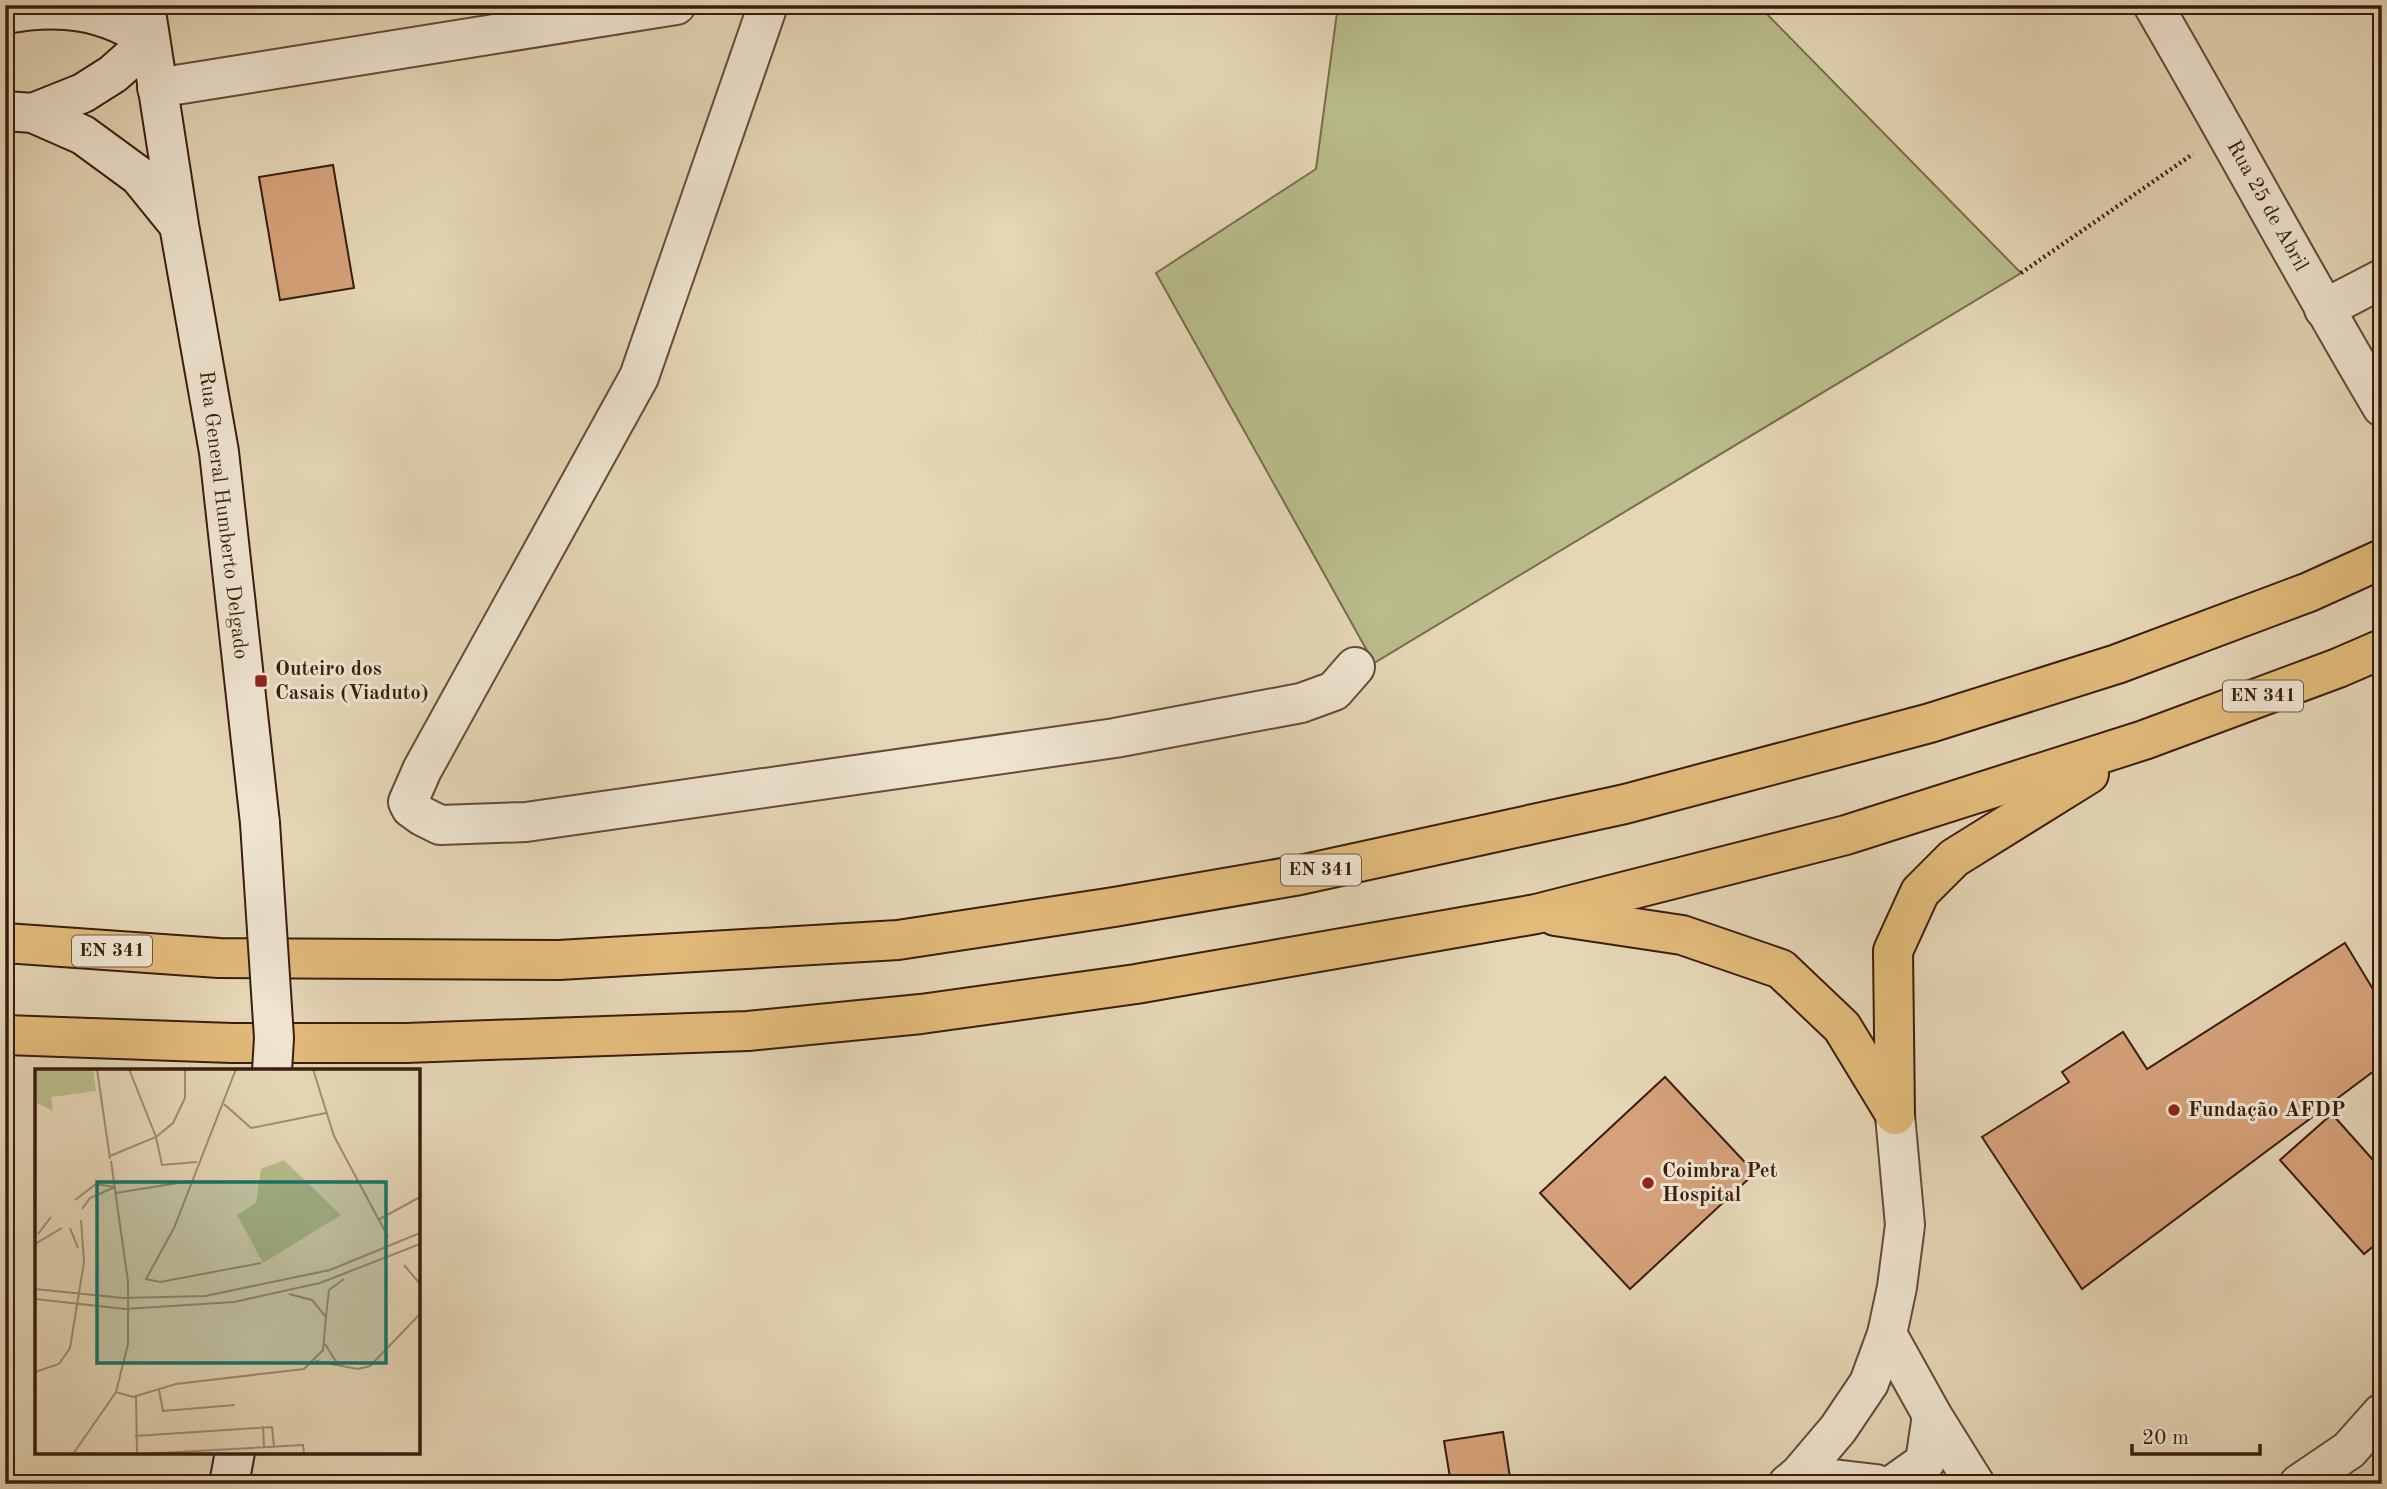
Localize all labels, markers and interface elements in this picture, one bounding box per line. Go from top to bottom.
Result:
street label: Rua 25 de Abril [2222,137,2312,275]
street label: Rua General Humberto Delgado [195,369,251,661]
place label: Outeiro dos Casais (Viaduto) [275,659,429,704]
marker: Outeiro dos Casais (Viaduto) [253,673,269,689]
road number: EN 341 [2223,680,2303,712]
road number: EN 341 [1281,855,1361,886]
road number: EN 341 [72,936,152,967]
inset map [35,1069,420,1454]
place label: Fundação AFDP [2188,1100,2345,1121]
marker: Fundação AFDP [2166,1102,2182,1118]
place label: Coimbra Pet Hospital [1662,1161,1778,1206]
marker: Coimbra Pet Hospital [1640,1175,1656,1191]
scale bar [2132,1412,2259,1456]
text: 20 m [2142,1428,2189,1449]

